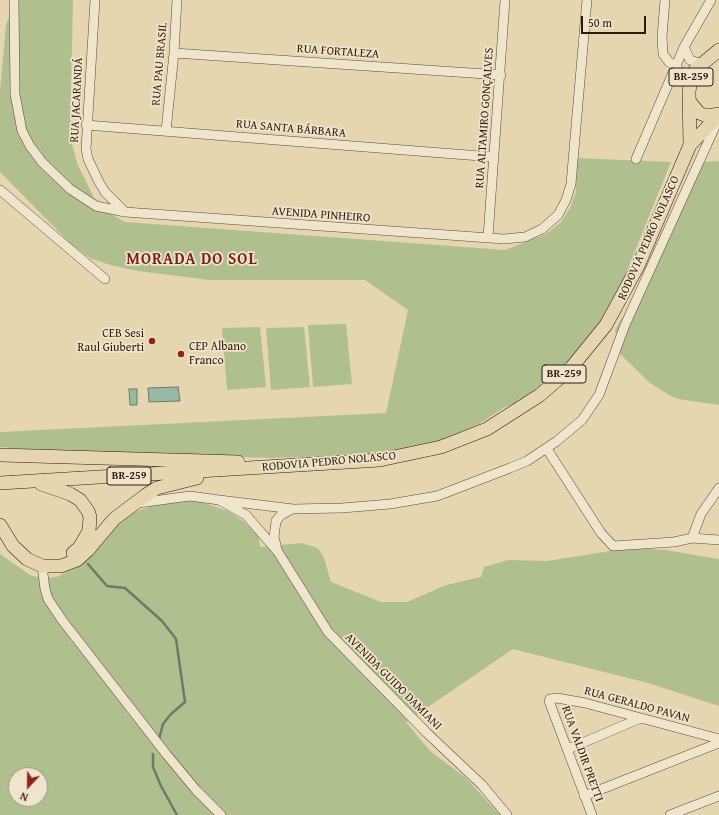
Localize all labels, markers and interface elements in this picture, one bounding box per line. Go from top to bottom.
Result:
scale bar [583,8,648,34]
text: 50 m [588,14,612,31]
street label: RUA PAU BRASIL [149,22,171,106]
street label: RUA FORTALEZA [296,42,380,62]
street label: RUA ALTAMIRO GONÇALVES [473,47,497,189]
street label: RUA JACARANDÁ [68,57,86,143]
road number: BR-259 [669,68,713,86]
street label: RUA SANTA BÁRBARA [235,117,347,141]
street label: RODOVIA PEDRO NOLASCO [615,174,683,302]
street label: AVENIDA PINHEIRO [271,204,371,226]
district label: MORADA DO SOL [126,250,258,270]
place label: CEB Sesi Raul Giuberti [78,327,144,355]
marker: CEB Sesi Raul Giuberti [147,336,157,346]
place label: CEP Albano Franco [189,340,246,368]
marker: CEP Albano Franco [176,349,186,359]
road number: BR-259 [542,365,586,383]
street label: RODOVIA PEDRO NOLASCO [261,449,397,475]
road number: BR-259 [107,467,151,485]
street label: AVENIDA GUIDO DAMIANI [342,631,444,733]
street label: RUA GERALDO PAVAN [583,684,691,726]
street label: RUA VALDIR PRETTI [558,704,606,804]
north arrow [8,767,48,807]
text: N [17,788,30,806]

